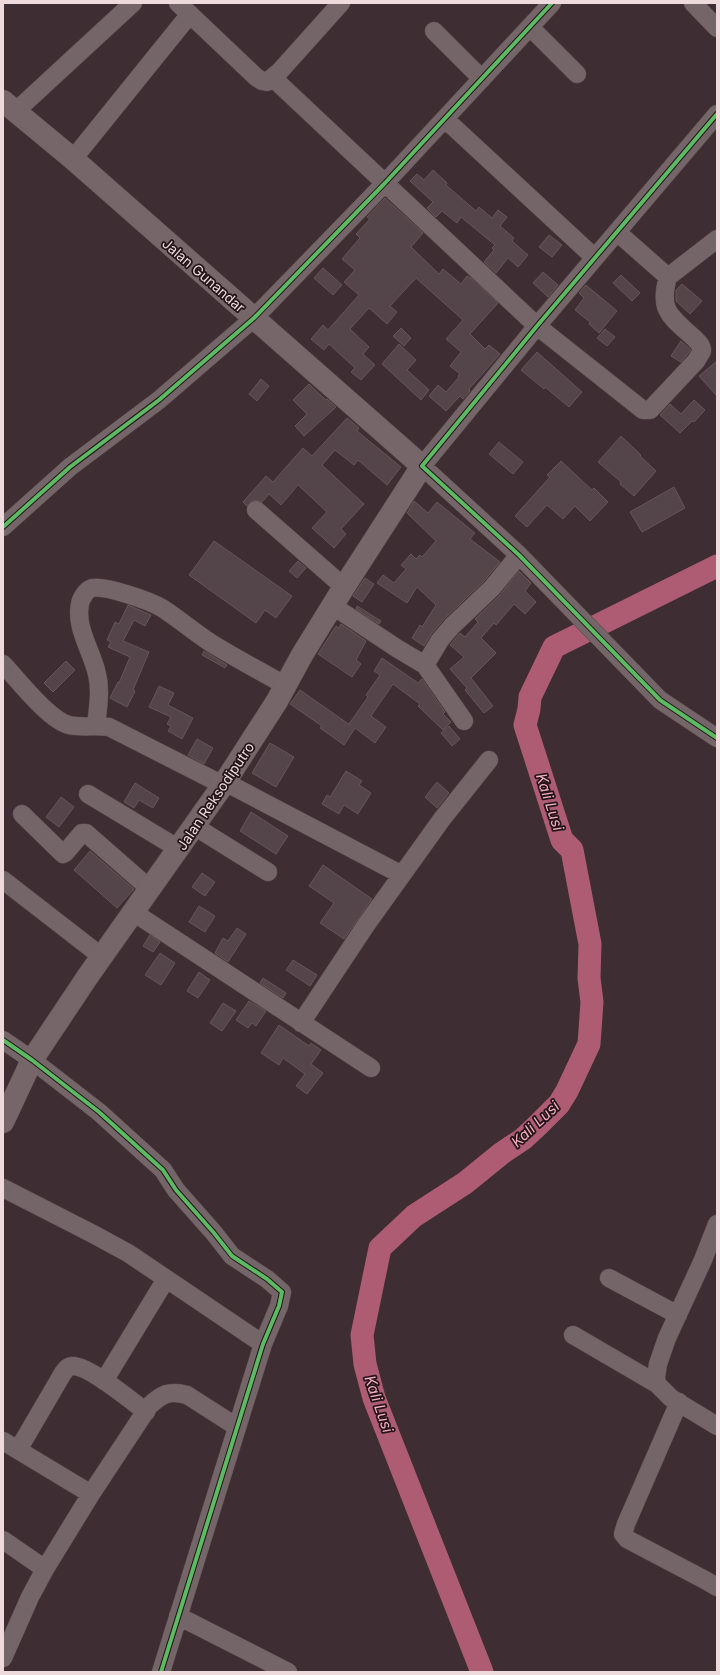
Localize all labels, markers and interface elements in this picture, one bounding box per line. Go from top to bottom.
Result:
street label: Jalan Gunandar [159,234,249,316]
street label: Jalan Reksodiputro [173,739,257,853]
water label: Kali Lusi [532,771,568,833]
water label: Kali Lusi [507,1097,563,1151]
water label: Kali Lusi [360,1373,398,1435]

